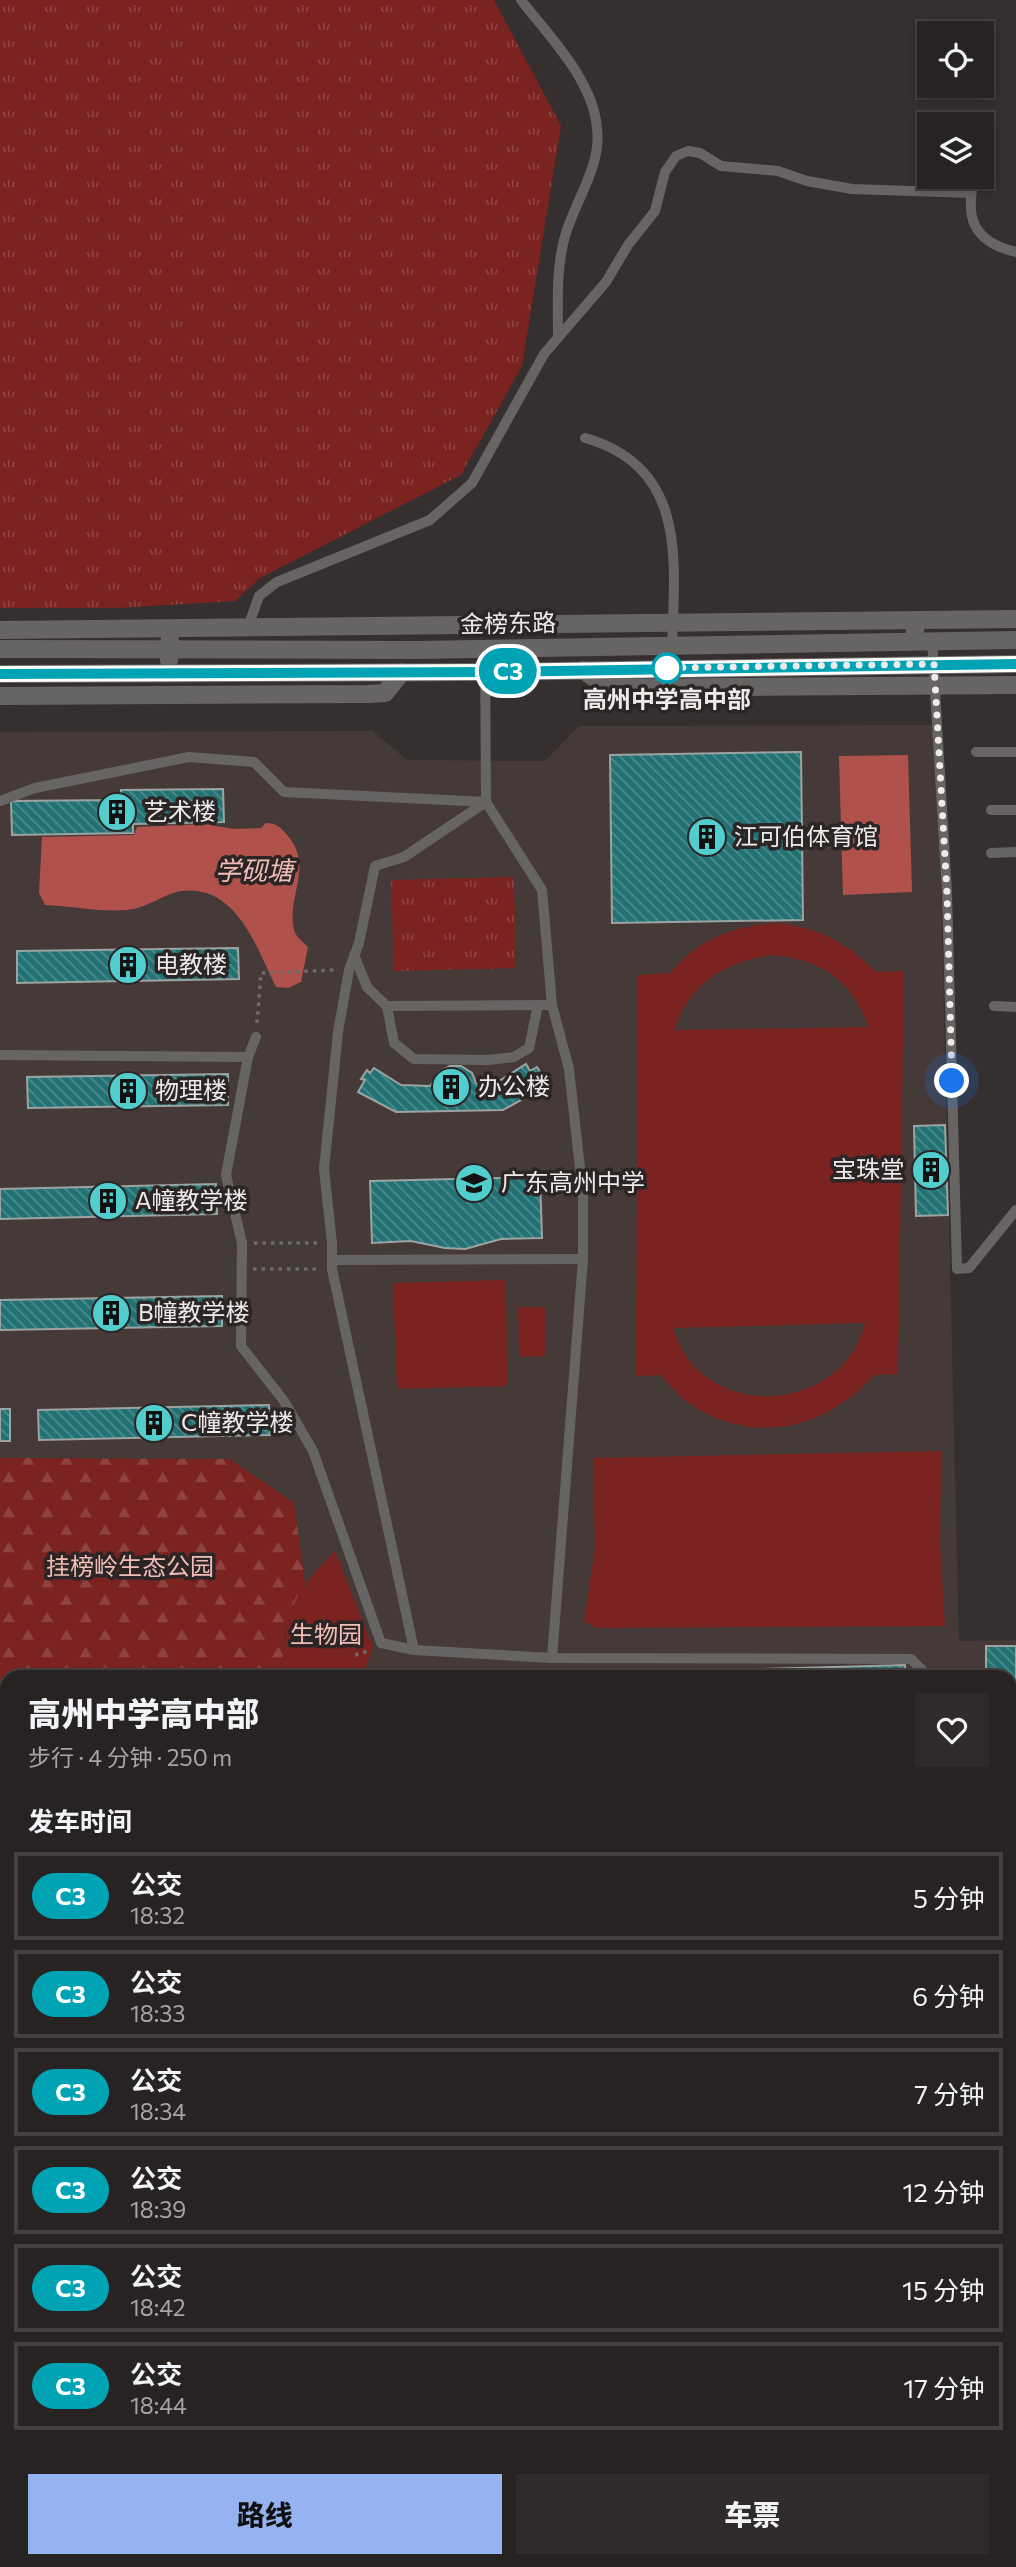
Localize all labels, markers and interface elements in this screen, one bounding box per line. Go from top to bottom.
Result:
map controls [917,21,994,189]
button: locate [917,21,994,98]
button: layers [917,112,994,189]
street label: 金榜东路 [460,607,556,638]
line badge: C3 [476,648,540,694]
marker: 高州中学高中部 [652,653,682,683]
text: C3 [493,656,523,685]
place label: 高州中学高中部 [583,684,751,713]
building icon: 艺术楼 [96,791,138,833]
place label: 艺术楼 [144,796,216,825]
building icon: 江可伯体育馆 [686,816,728,858]
place label: 江可伯体育馆 [734,821,878,850]
water label: 学砚塘 [215,854,297,885]
building icon: 电教楼 [107,944,149,986]
place label: 电教楼 [155,949,227,978]
your location [934,1063,969,1098]
building icon: 办公楼 [430,1066,472,1108]
building icon: 物理楼 [107,1070,149,1112]
place label: 办公楼 [478,1071,550,1100]
place label: 物理楼 [155,1075,227,1104]
building icon: 宝珠堂 [910,1149,952,1191]
place label: 宝珠堂 [832,1154,904,1183]
school or university icon: 广东高州中学 [453,1162,495,1204]
place label: 广东高州中学 [501,1167,645,1196]
building icon: A幢教学楼 [87,1180,129,1222]
place label: A幢教学楼 [135,1185,248,1214]
building icon: B幢教学楼 [90,1292,132,1334]
place label: B幢教学楼 [138,1297,250,1326]
building icon: C幢教学楼 [133,1402,175,1444]
place label: C幢教学楼 [181,1407,293,1436]
park label: 挂榜岭生态公园 [46,1551,214,1580]
park label: 生物园 [290,1619,362,1648]
text: 高州中学高中部 [28,1692,259,1733]
button: heart [915,1693,989,1767]
text: 步行 · 4 分钟 · 250 m [28,1743,232,1771]
text: 发车时间 [28,1805,132,1836]
text: 公交 [130,1868,182,1899]
text: C3 [55,1881,86,1910]
text: 5 分钟 [913,1882,985,1913]
text: 18:32 [130,1901,185,1929]
text: 公交 [130,1966,182,1997]
text: C3 [55,1979,86,2008]
text: 6 分钟 [912,1980,985,2011]
text: 18:33 [130,1999,185,2027]
text: 公交 [130,2064,182,2095]
text: C3 [55,2077,86,2106]
text: 7 分钟 [914,2078,985,2109]
text: 18:34 [130,2097,186,2125]
text: 公交 [130,2162,182,2193]
text: C3 [55,2175,86,2204]
text: 12 分钟 [902,2176,985,2207]
text: 18:39 [130,2195,186,2223]
text: 公交 [130,2260,182,2291]
text: C3 [55,2273,86,2302]
text: 15 分钟 [902,2274,985,2305]
text: 18:42 [130,2293,185,2321]
text: 公交 [130,2358,182,2389]
text: C3 [55,2371,86,2400]
text: 17 分钟 [903,2372,985,2403]
text: 18:44 [130,2391,187,2419]
button: 路线 [28,2474,502,2554]
button: 车票 [516,2474,989,2554]

